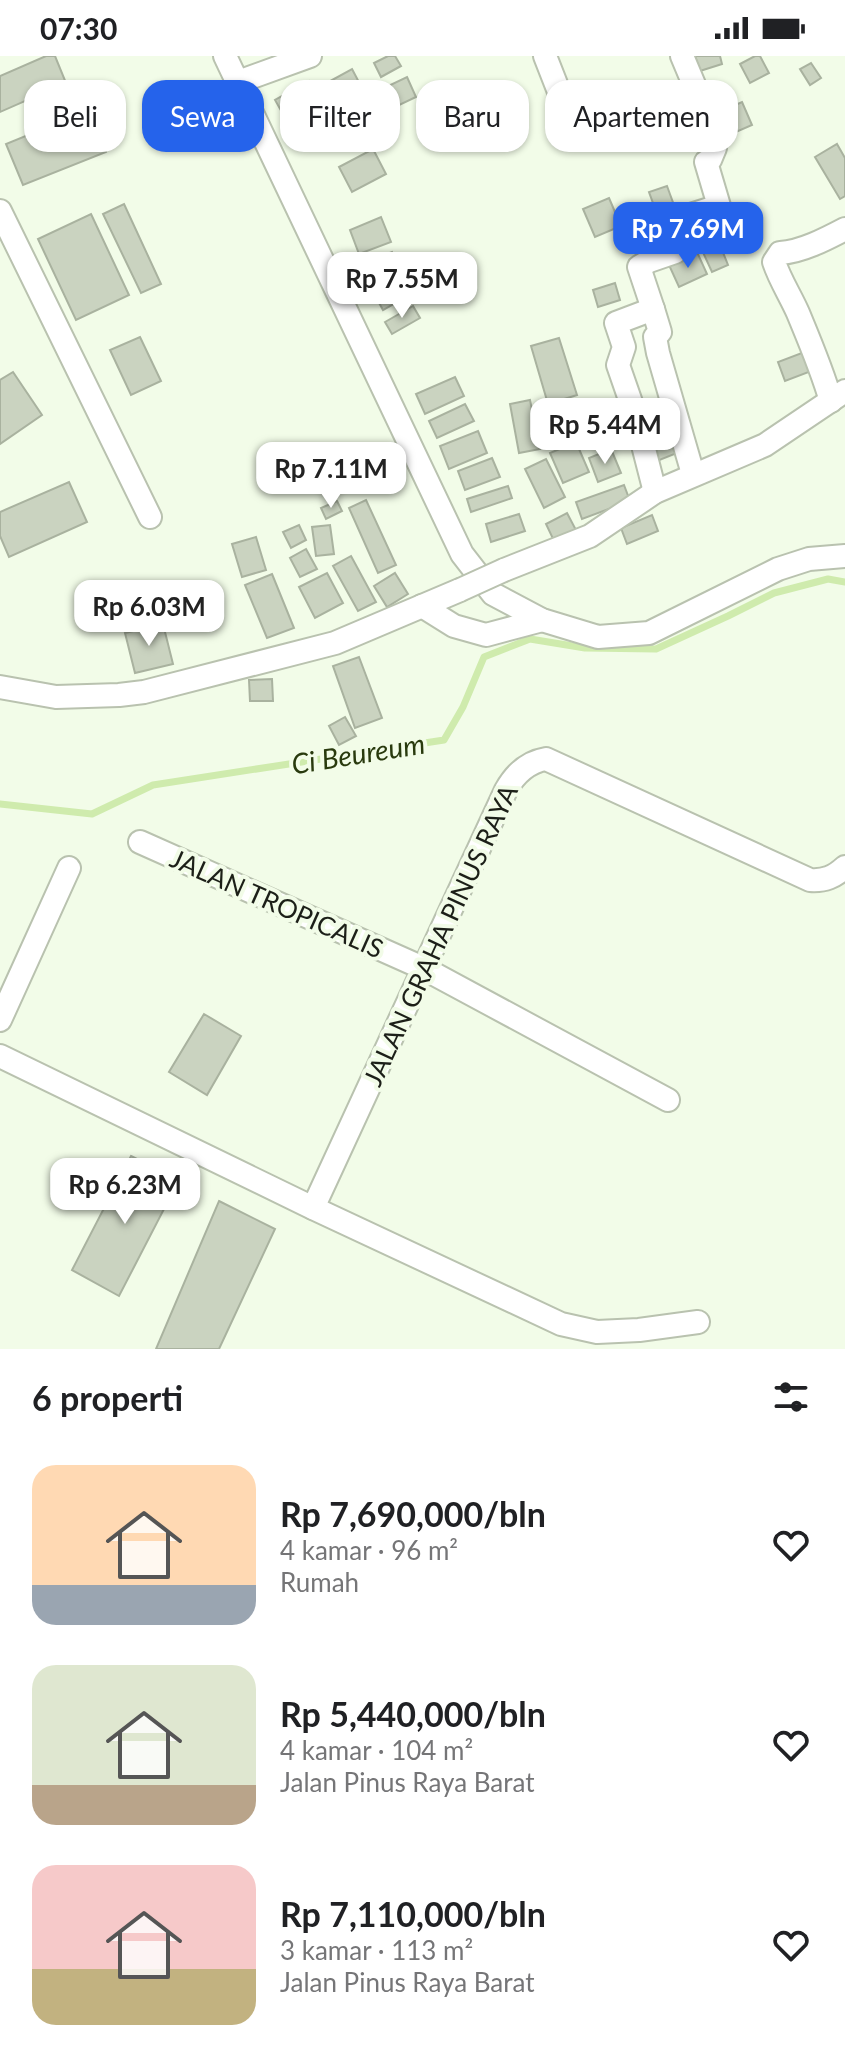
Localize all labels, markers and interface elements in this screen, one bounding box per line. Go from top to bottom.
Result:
text: 07:30 [40,10,117,46]
chip: Beli [24,80,126,152]
chip: Sewa [142,80,264,152]
chip: Filter [280,80,400,152]
chip: Baru [416,80,529,152]
chip: Apartemen [545,80,738,152]
pin: Rp 7.69M [605,202,771,270]
text: Rp 7.69M [631,212,745,244]
pin: Rp 7.55M [319,252,485,320]
text: Rp 7.55M [345,262,459,294]
pin: Rp 5.44M [522,398,688,466]
text: Rp 5.44M [548,408,662,440]
pin: Rp 7.11M [248,442,414,510]
text: Rp 7.11M [274,452,388,484]
pin: Rp 6.03M [66,580,232,648]
text: Rp 6.03M [92,590,206,622]
water label: Ci Beureum [289,726,427,780]
street label: JALAN GRAHA PINUS RAYA [356,779,524,1091]
street label: JALAN TROPICALIS [165,842,389,964]
pin: Rp 6.23M [42,1158,208,1226]
text: Rp 6.23M [68,1168,182,1200]
icon: filters [769,1375,813,1419]
text: 6 properti [32,1377,183,1418]
text: Rp 7,690,000/bln [280,1493,546,1534]
icon: home [96,1497,192,1593]
icon: heart [769,1523,813,1567]
text: 4 kamar · 96 m² [280,1534,458,1566]
text: Rumah [280,1566,359,1598]
text: Rp 5,440,000/bln [280,1693,546,1734]
icon: home [96,1697,192,1793]
icon: heart [769,1723,813,1767]
text: 4 kamar · 104 m² [280,1734,473,1766]
text: Jalan Pinus Raya Barat [280,1766,535,1798]
text: Rp 7,110,000/bln [280,1893,546,1934]
icon: home [96,1897,192,1993]
icon: heart [769,1923,813,1967]
text: 3 kamar · 113 m² [280,1934,473,1966]
text: Jalan Pinus Raya Barat [280,1966,535,1998]

